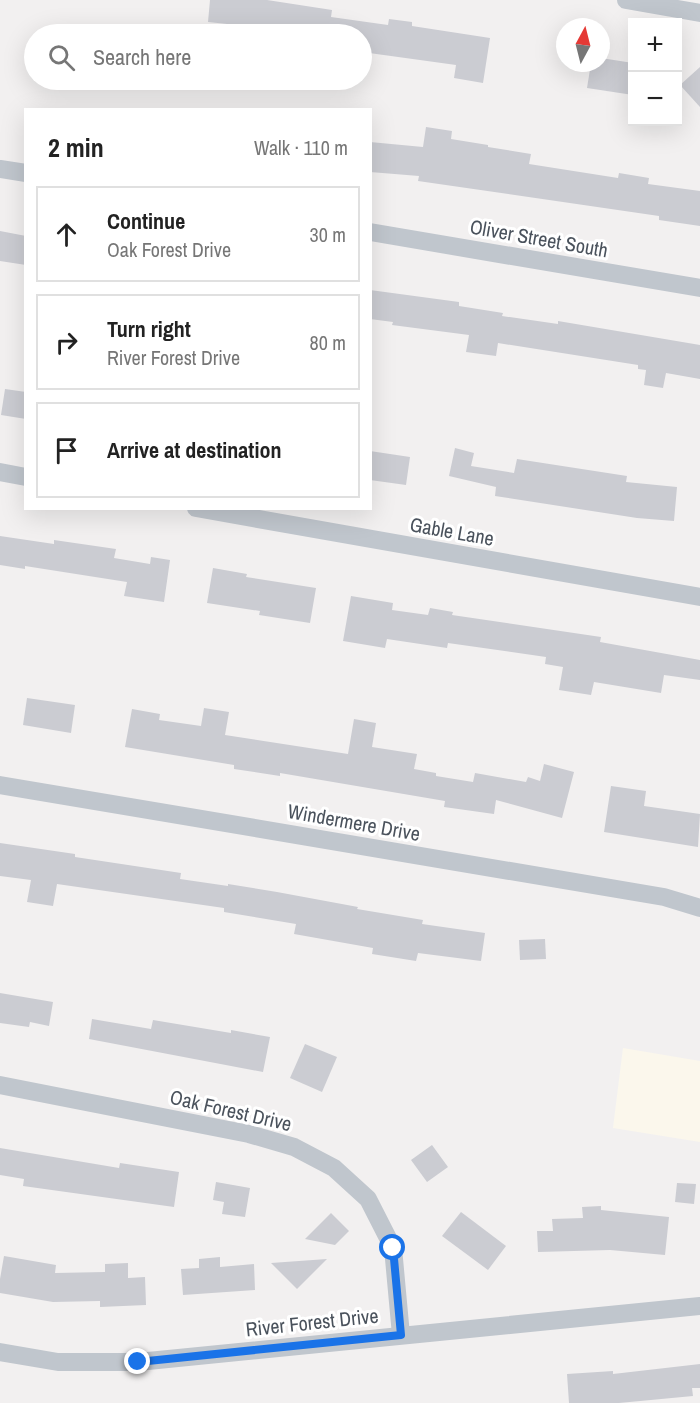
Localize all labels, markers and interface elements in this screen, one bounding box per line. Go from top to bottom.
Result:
north arrow [556,18,610,72]
map controls [628,18,682,126]
button: + [628,18,682,72]
search box [24,24,372,90]
icon: search [45,41,78,74]
text: Search here [93,42,191,72]
button: − [628,72,682,126]
text: 2 min [48,130,104,165]
text: Walk · 110 m [254,134,348,161]
text: Continue [107,206,185,236]
street label: Oliver Street South [468,213,610,263]
icon: ahead [50,218,83,251]
text: 30 m [310,221,346,248]
text: Oak Forest Drive [107,236,231,263]
text: Turn right [107,314,191,344]
icon: right [50,326,83,359]
text: 80 m [310,329,346,356]
text: River Forest Drive [107,344,240,371]
icon: arrive [50,434,83,467]
text: Arrive at destination [107,435,281,465]
street label: Gable Lane [408,510,496,552]
street label: Windermere Drive [286,797,422,847]
street label: Oak Forest Drive [168,1083,294,1137]
route start [379,1234,405,1260]
street label: River Forest Drive [244,1302,380,1342]
route end [124,1348,150,1374]

